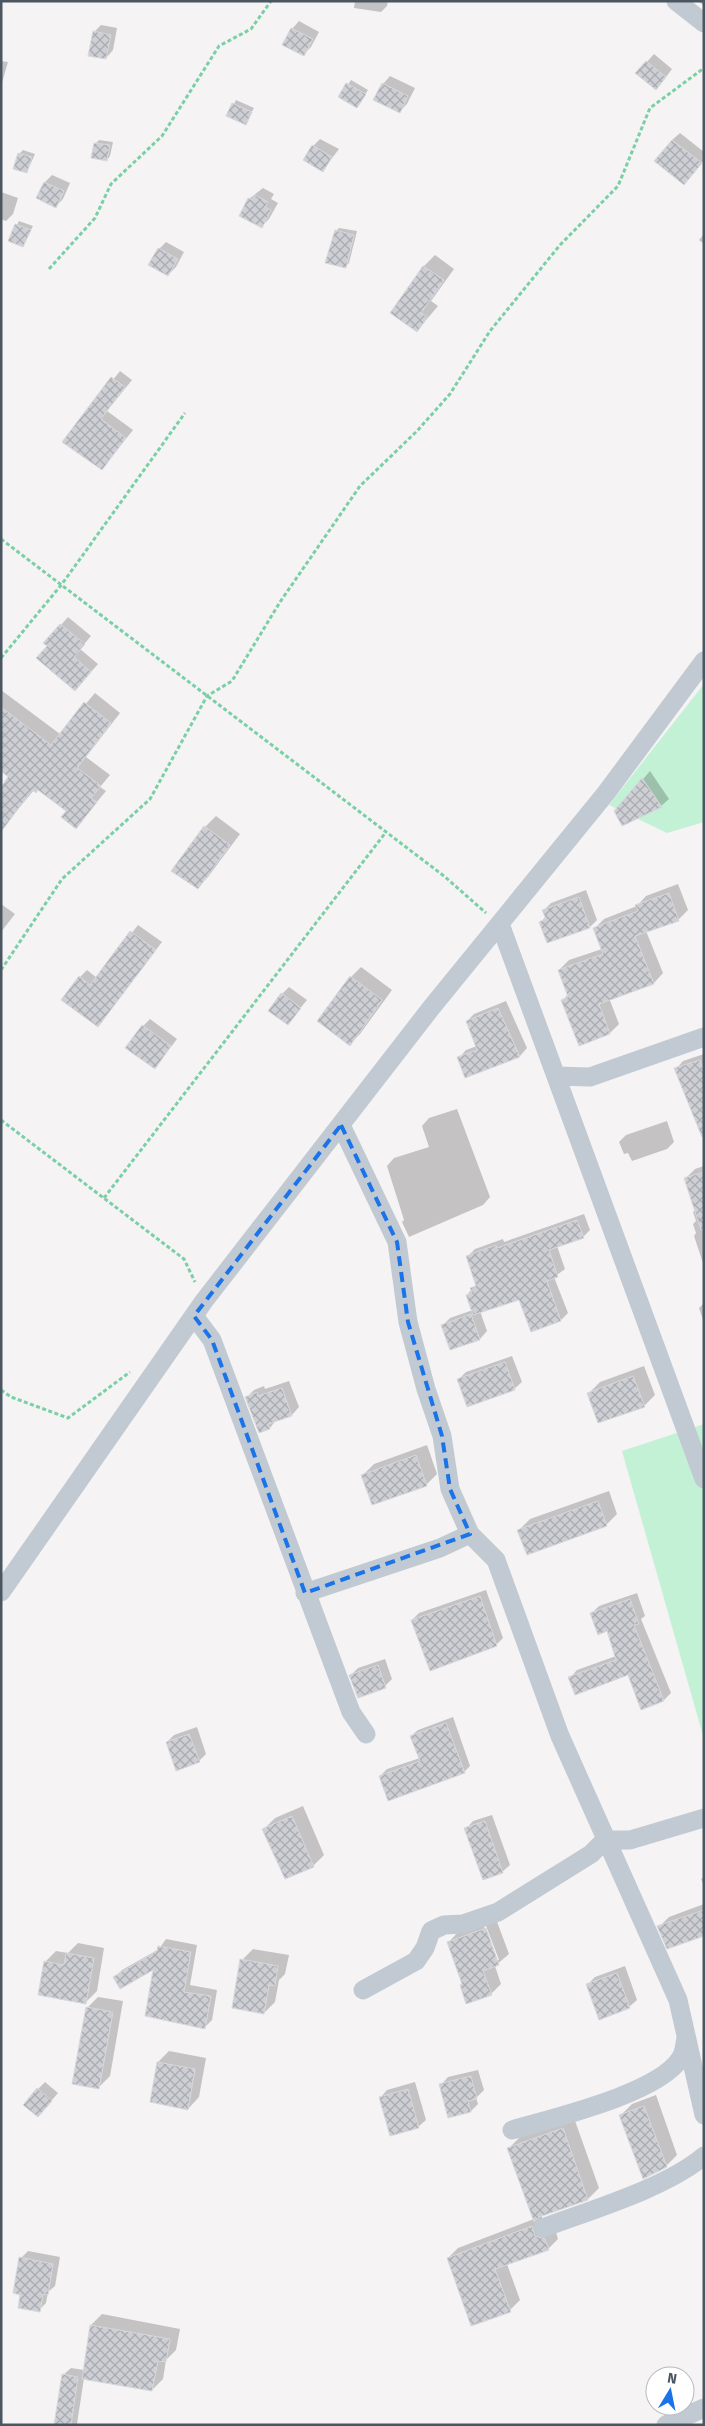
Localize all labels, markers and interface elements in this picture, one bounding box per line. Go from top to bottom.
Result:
north arrow [645,2366,695,2416]
text: N [666,2370,678,2388]

